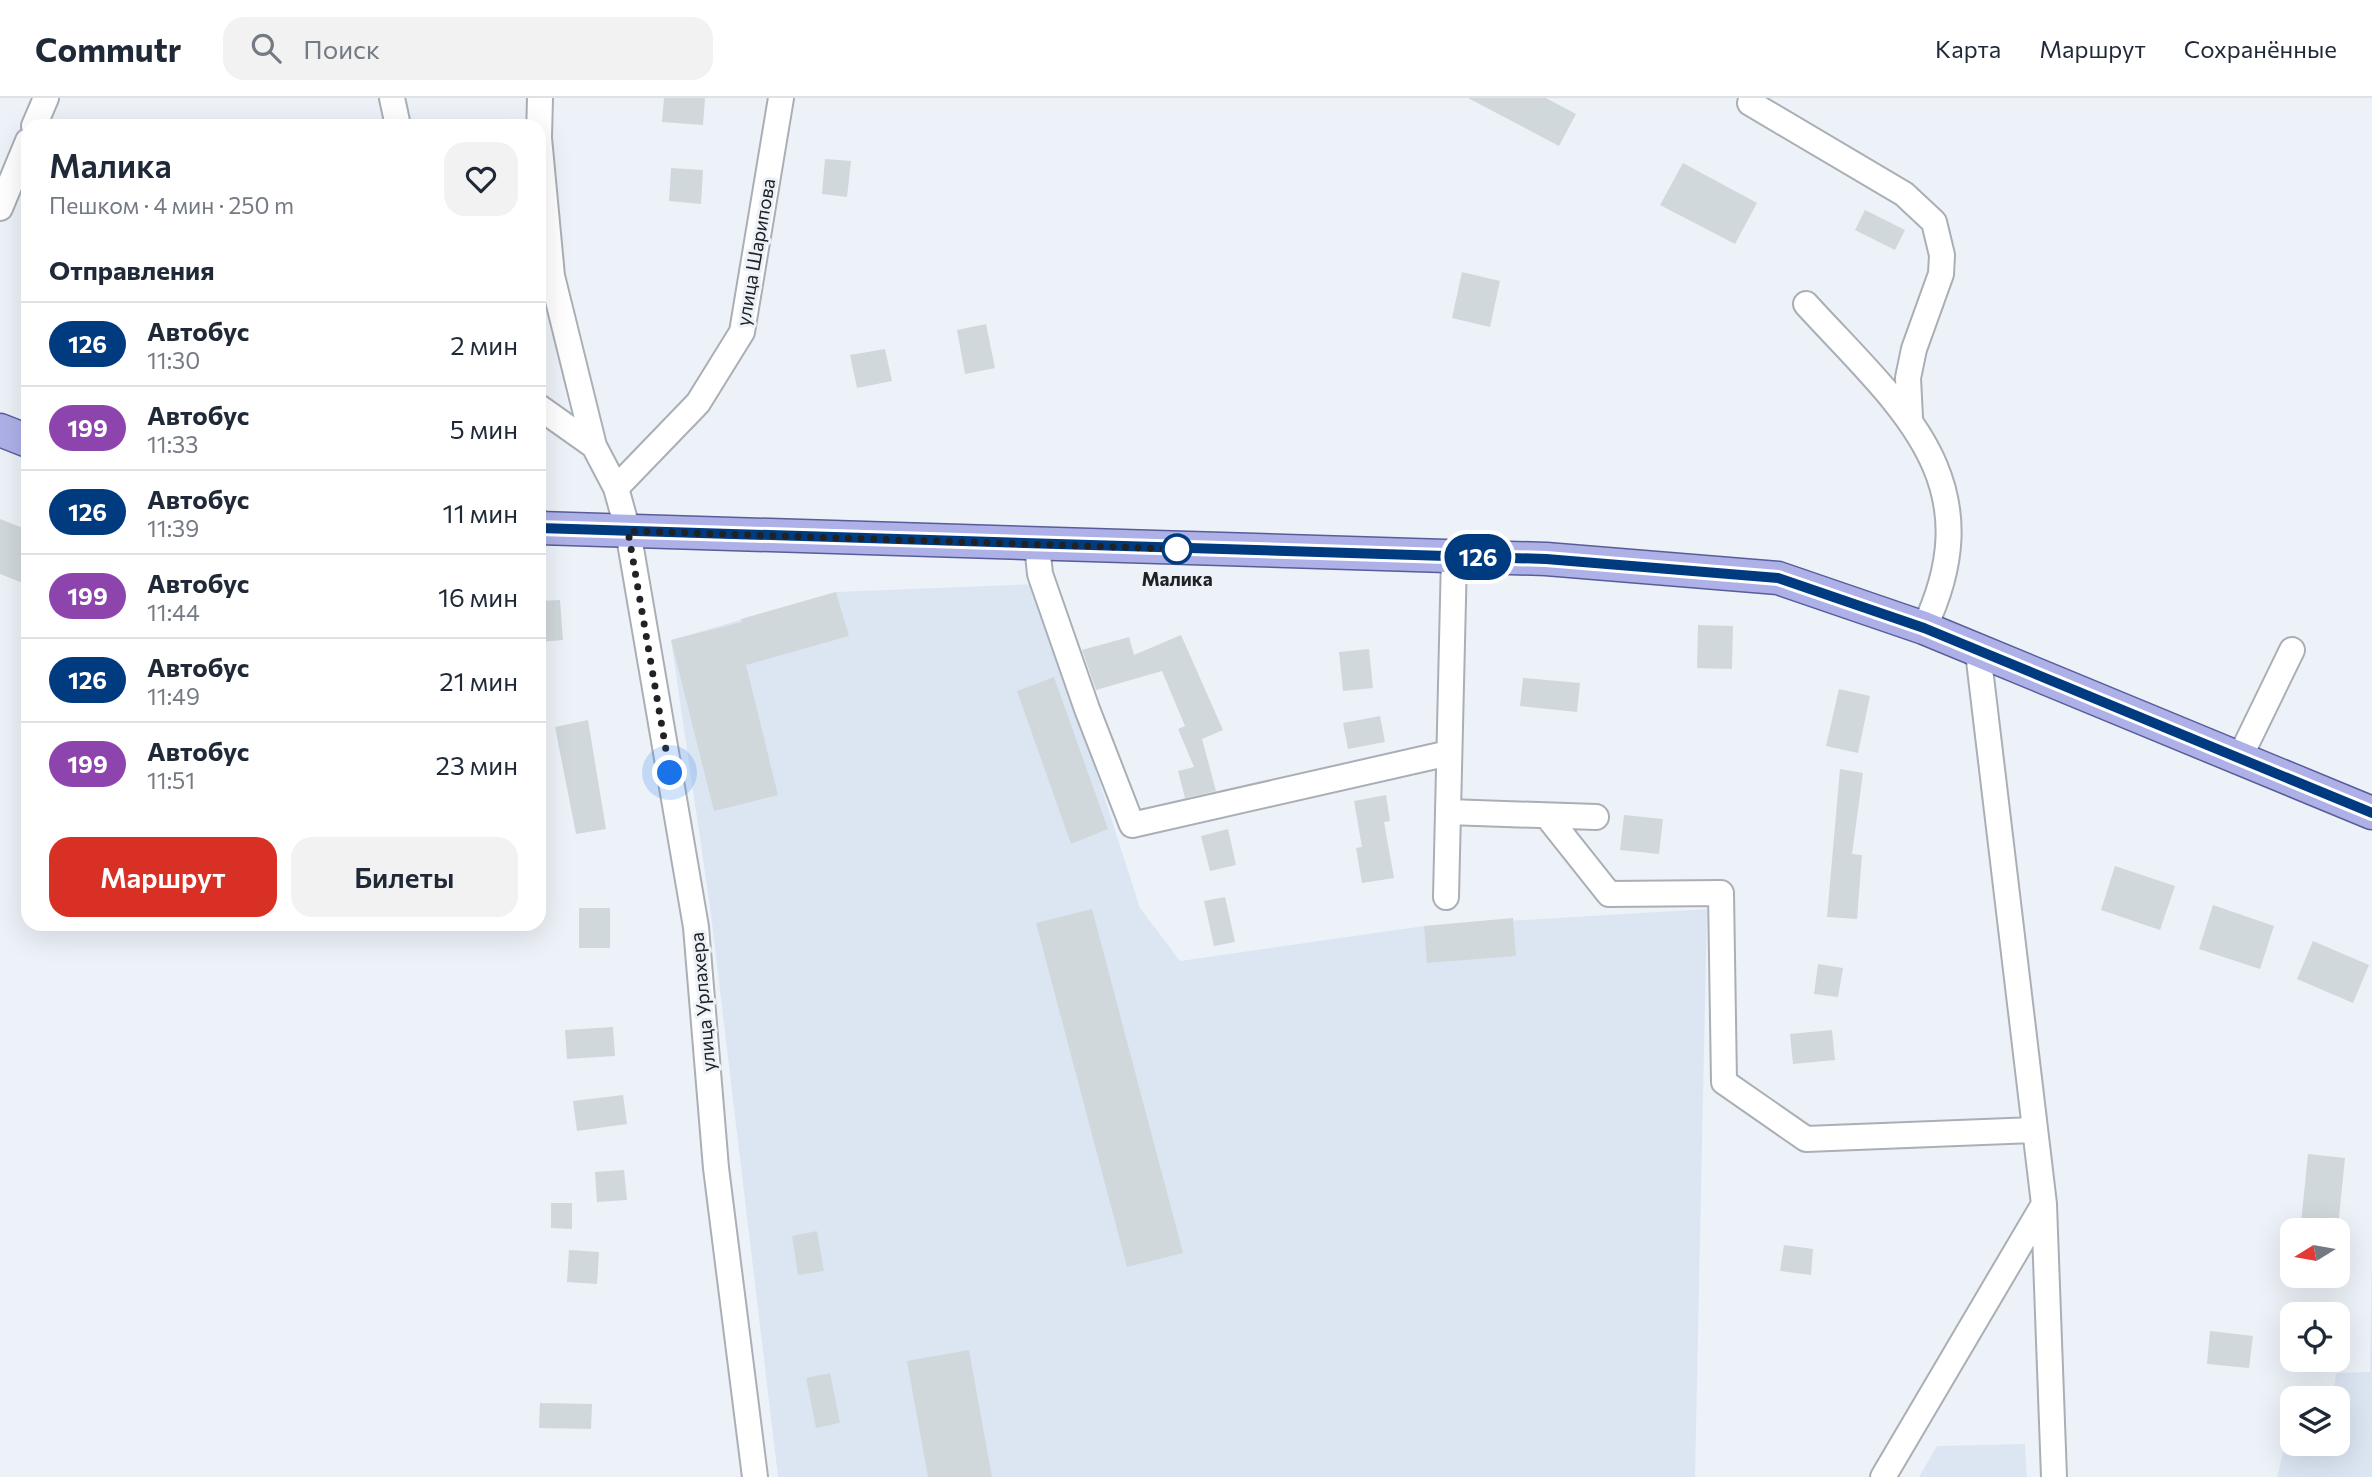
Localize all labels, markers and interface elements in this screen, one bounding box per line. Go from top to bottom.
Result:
search box [223,17,713,80]
text: Commutr [35,28,181,69]
icon: search [247,29,285,67]
text: Поиск [303,33,380,64]
text: Карта [1935,34,2001,63]
text: Маршрут [2039,34,2146,63]
text: Сохранённые [2184,34,2337,63]
button: heart [444,142,518,216]
text: Малика [49,144,172,185]
street label: улица Шарипова [731,176,779,328]
text: Пешком · 4 мин · 250 m [49,191,294,219]
text: Отправления [49,254,215,285]
text: Автобус [147,315,249,346]
text: 126 [68,329,107,358]
text: 2 мин [450,329,518,360]
text: 11:30 [147,346,200,374]
text: Автобус [147,399,249,430]
text: 199 [67,413,108,442]
text: 5 мин [450,413,518,444]
text: 11:33 [147,430,198,458]
text: Автобус [147,483,249,514]
text: 126 [68,497,107,526]
text: 11 мин [443,497,518,528]
text: 11:39 [147,514,199,542]
marker: Малика [1162,534,1192,564]
line badge: 126 [1438,534,1518,580]
text: 126 [1458,542,1498,571]
text: Автобус [147,567,249,598]
place label: Малика [1141,567,1213,590]
text: 199 [67,581,108,610]
text: 16 мин [438,581,518,612]
text: 11:44 [147,598,200,626]
text: Автобус [147,651,249,682]
text: 126 [68,665,107,694]
text: 21 мин [439,665,518,696]
text: 11:49 [147,682,200,710]
text: Автобус [147,735,249,766]
text: 199 [67,749,108,778]
text: 23 мин [436,749,518,780]
your location [652,755,687,790]
text: 11:51 [147,766,195,794]
button: Маршрут [49,837,277,917]
button: Билеты [291,837,518,917]
street label: улица Урлахера [684,931,720,1073]
north arrow [2280,1218,2350,1288]
map controls [2280,1218,2350,1456]
button: locate [2280,1302,2350,1372]
button: layers [2280,1386,2350,1456]

